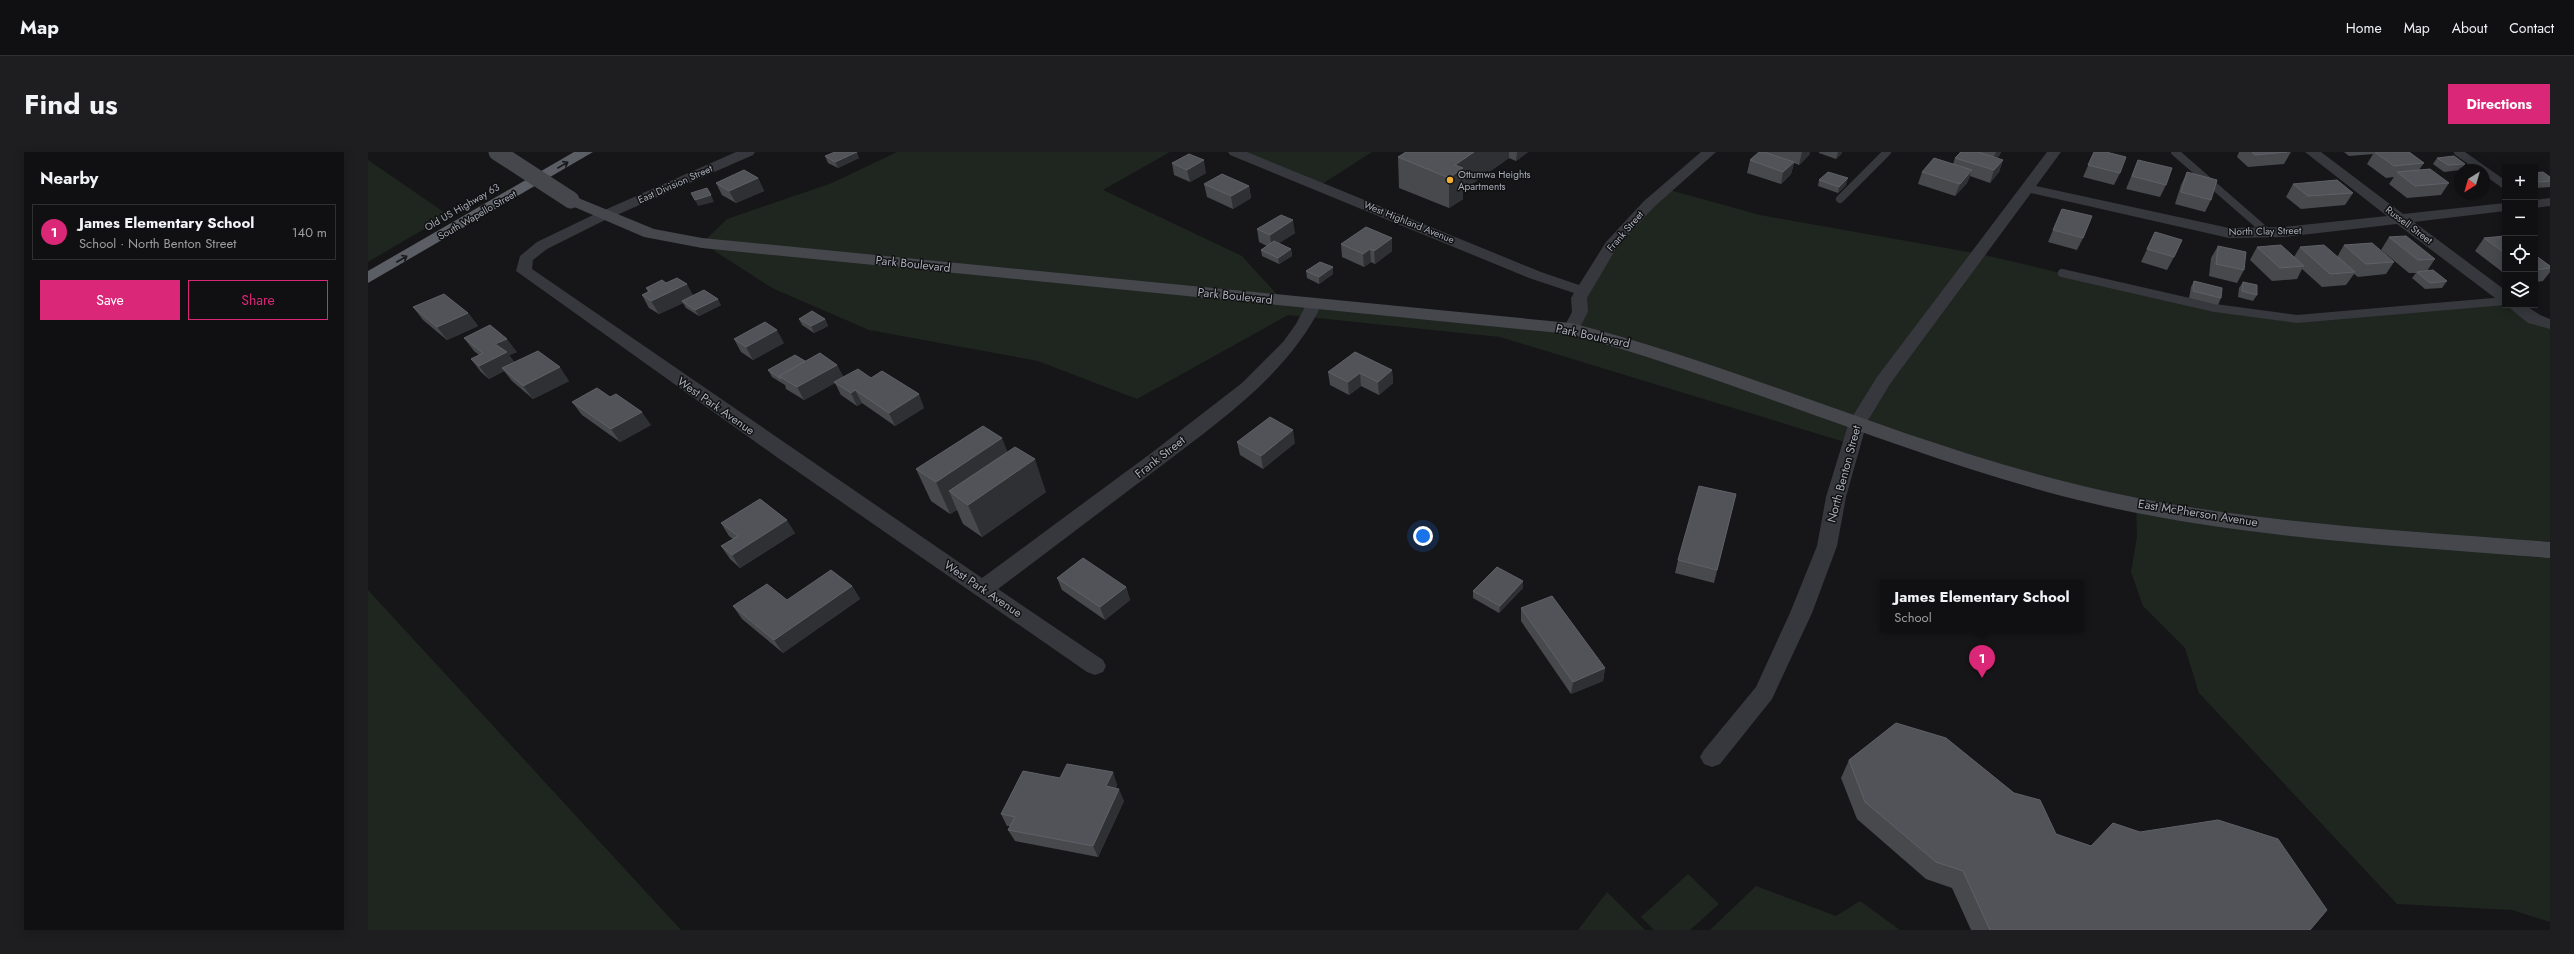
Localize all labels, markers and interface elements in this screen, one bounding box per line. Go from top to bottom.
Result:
text: Map [20,14,59,41]
text: Home [2346,18,2382,38]
text: Map [2404,18,2430,38]
text: About [2452,18,2487,38]
text: Contact [2509,18,2554,38]
text: Find us [24,84,118,125]
button: Directions [2448,84,2550,124]
one-way arrow [556,161,568,169]
street label: East Division Street [635,161,715,207]
north arrow [2454,164,2490,200]
map controls [2502,164,2538,308]
button: + [2502,164,2538,200]
text: Nearby [40,166,98,190]
place label: Ottumwa Heights Apartments [1458,167,1531,194]
marker: Ottumwa Heights Apartments [1445,175,1455,185]
street label: Old US Highway 63 [422,179,503,235]
street label: South Wapello Street [435,186,520,244]
street label: West Highland Avenue [1361,197,1457,247]
button: − [2502,200,2538,236]
street label: Russell Street [2382,202,2436,248]
street label: Frank Street [1603,207,1647,255]
text: James Elementary School [79,212,254,234]
text: 1 [51,223,57,242]
text: 140 m [292,223,327,242]
street label: North Clay Street [2229,223,2302,239]
text: School · North Benton Street [79,234,236,253]
button: locate [2502,236,2538,272]
street label: Park Boulevard [875,251,951,277]
one-way arrow [396,254,408,262]
button: layers [2502,272,2538,308]
button: Save [40,280,180,320]
button: Share [188,280,328,320]
street label: Park Boulevard [1197,283,1273,309]
street label: Park Boulevard [1554,319,1632,353]
street label: West Park Avenue [674,373,758,439]
street label: North Benton Street [1822,423,1866,525]
street label: Frank Street [1131,432,1189,482]
street label: East McPherson Avenue [2137,495,2259,531]
your location [1413,526,1433,546]
street label: West Park Avenue [940,556,1026,622]
popup [1880,580,2084,632]
text: James Elementary School [1894,586,2070,608]
text: School [1894,608,1932,627]
pin: 1 [1969,645,1995,678]

